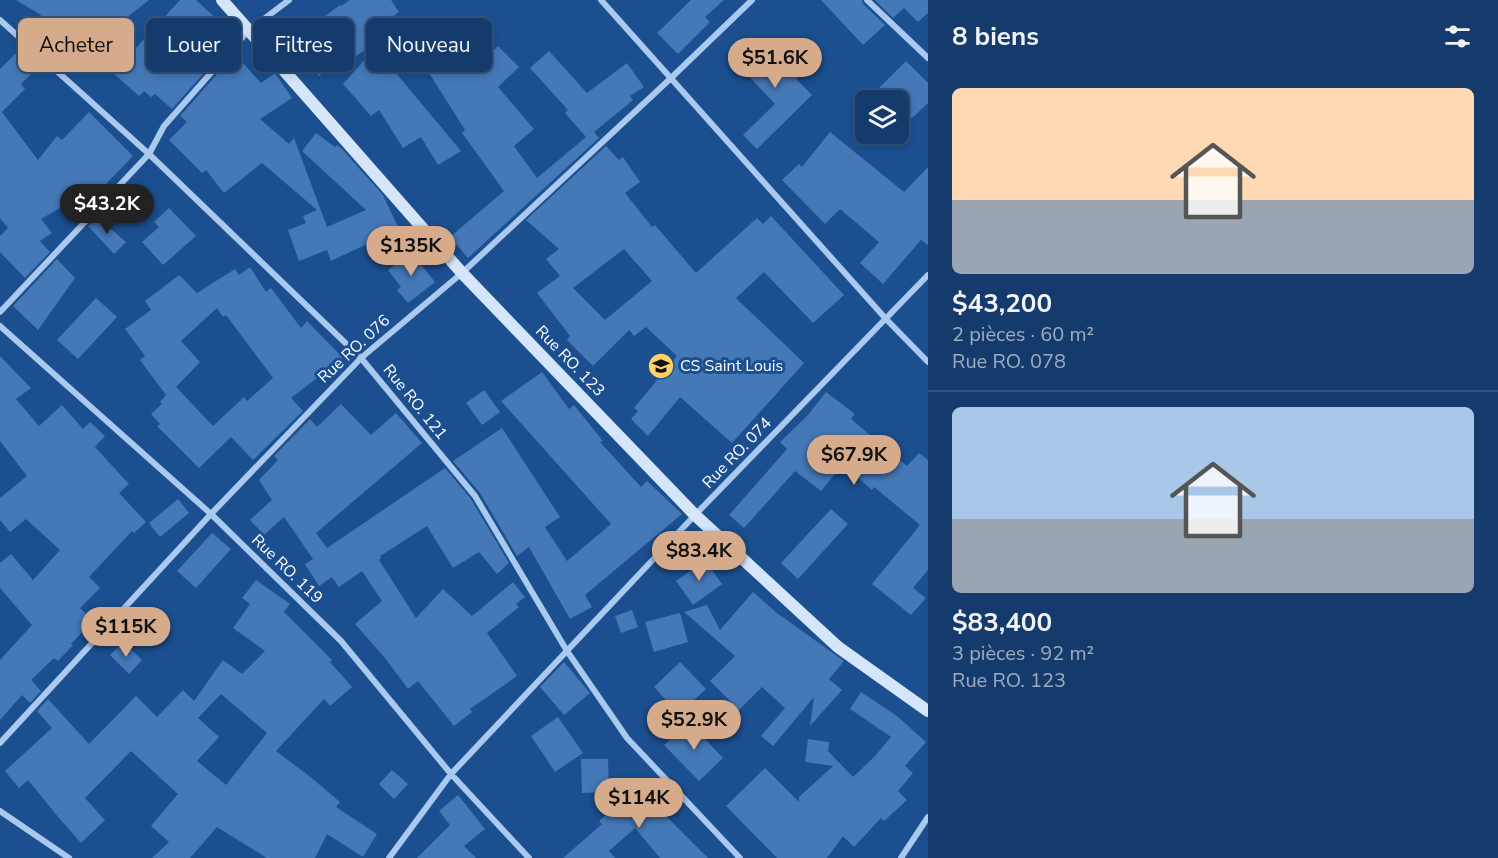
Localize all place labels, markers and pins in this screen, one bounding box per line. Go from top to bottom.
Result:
pin: $51.6K [726,38,824,89]
pin: $43.2K [58,184,156,235]
pin: $135K [369,226,453,277]
school or university icon: CS Saint Louis [646,351,676,381]
place label: CS Saint Louis [680,355,783,377]
pin: $67.9K [805,435,903,486]
pin: $83.4K [650,531,748,582]
pin: $115K [84,607,168,658]
pin: $52.9K [645,700,743,751]
pin: $114K [597,778,681,829]

